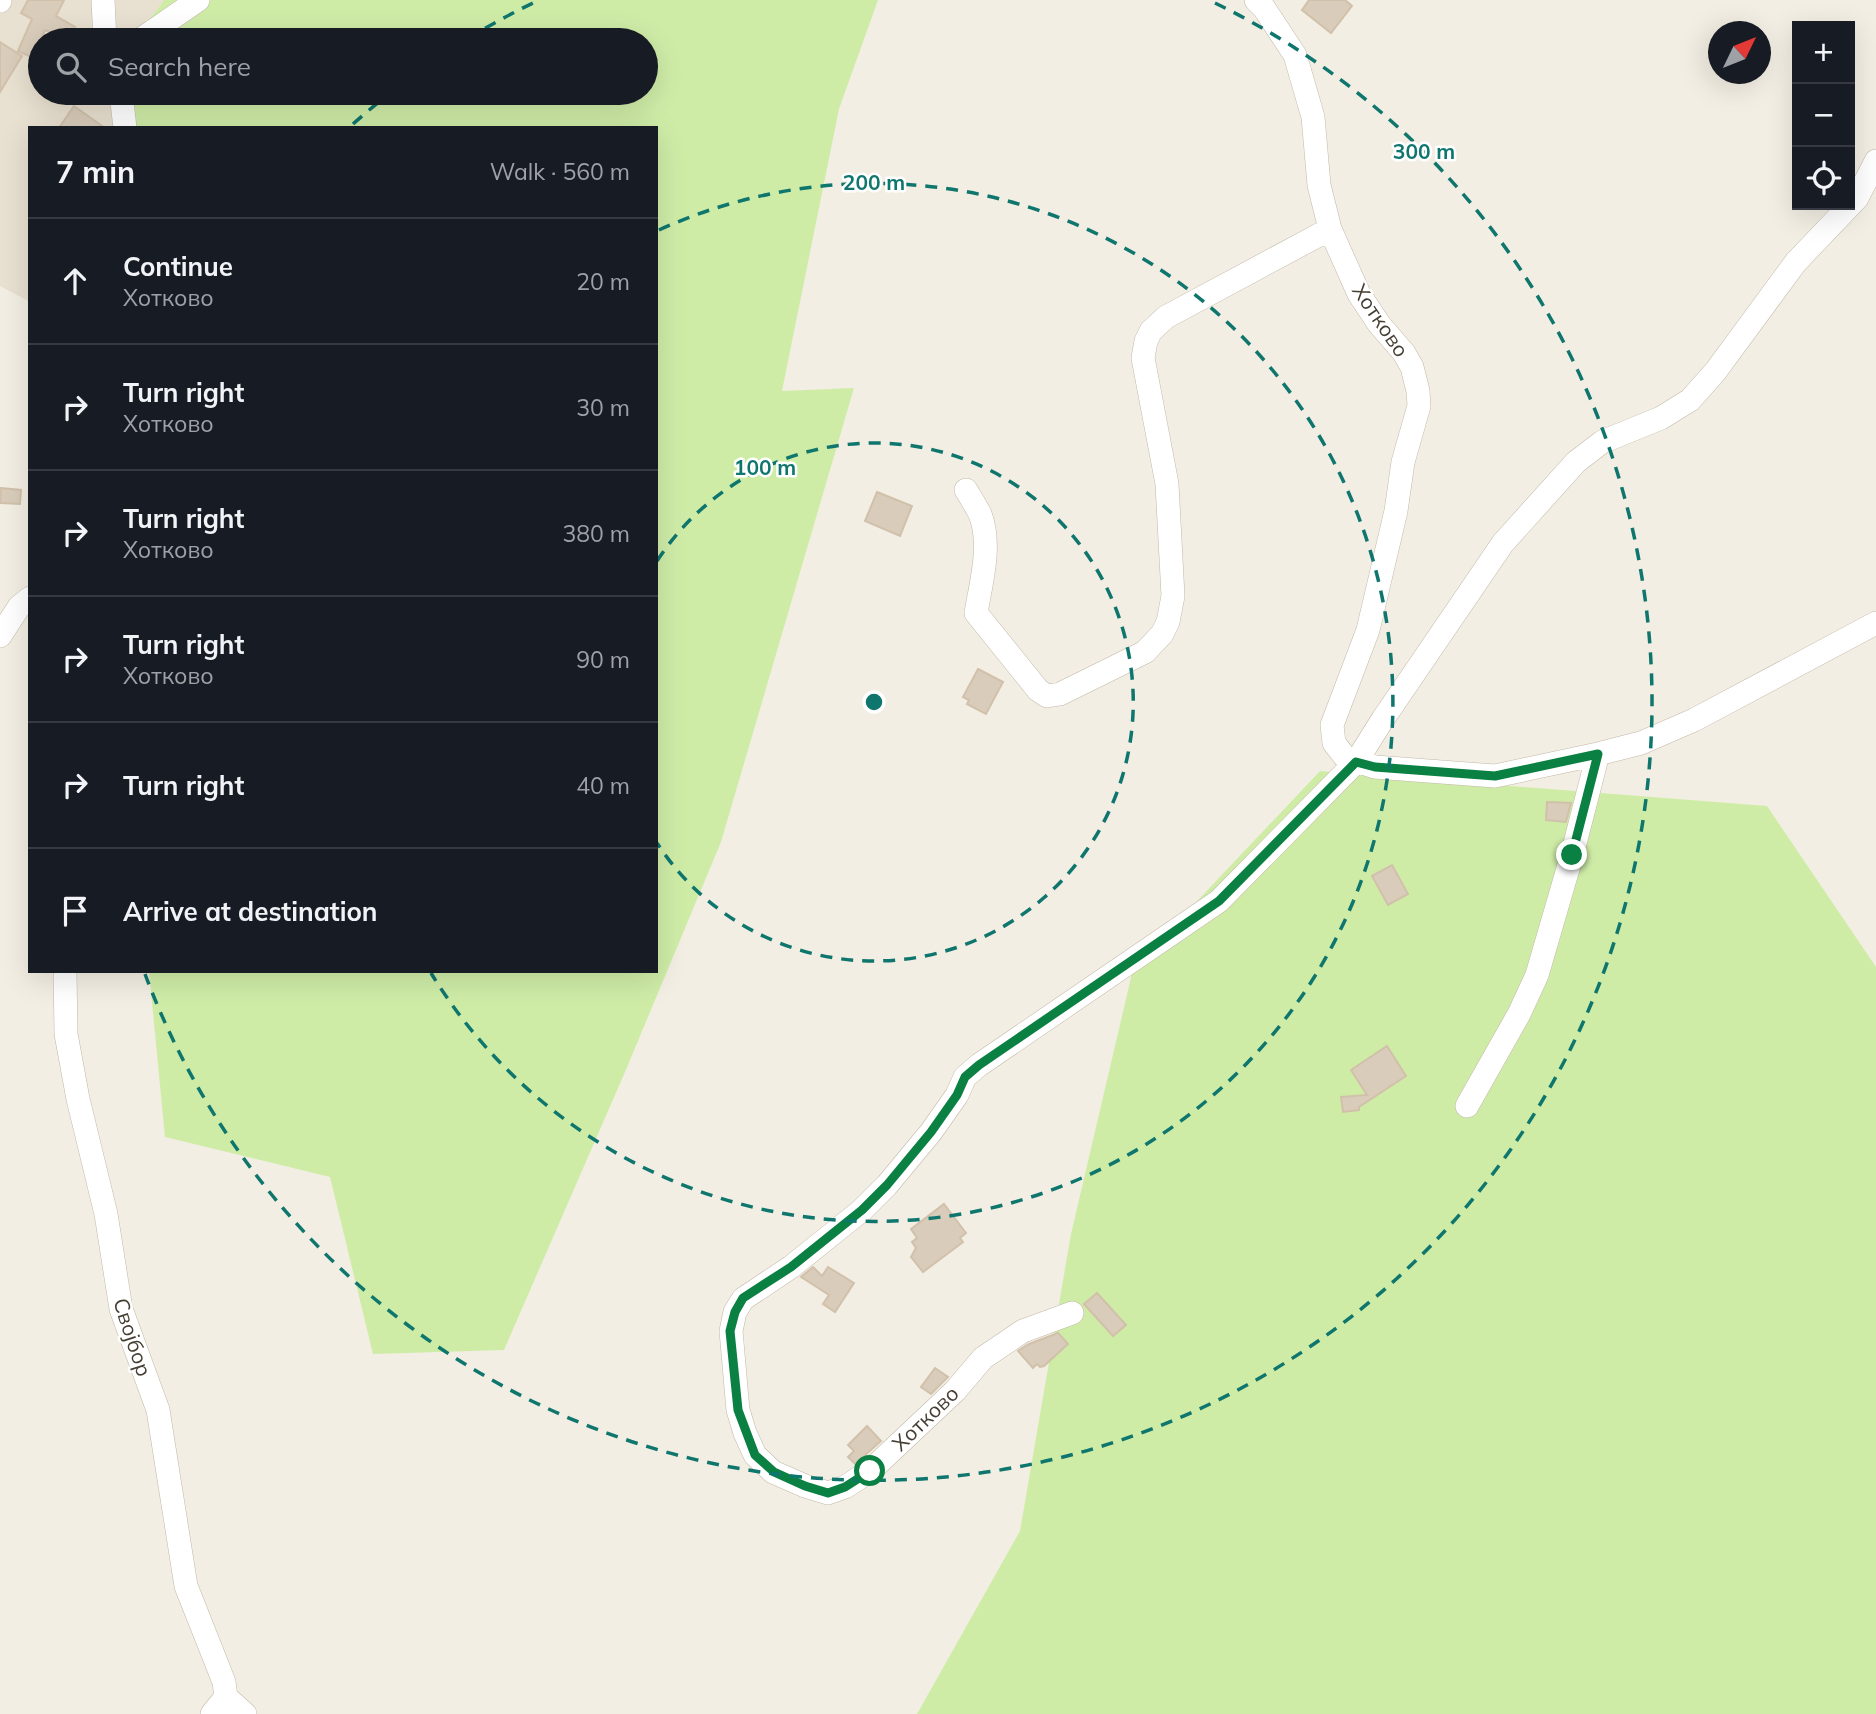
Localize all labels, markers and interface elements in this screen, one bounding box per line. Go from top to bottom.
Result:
north arrow [1708,21,1771,84]
map controls [1792,21,1855,210]
button: + [1792,21,1855,84]
search box [28,28,658,105]
icon: search [52,48,90,86]
text: Search here [108,50,251,83]
button: − [1792,84,1855,147]
text: 300 m [1393,138,1455,164]
button: locate [1792,147,1855,210]
text: 7 min [56,153,135,191]
text: Walk · 560 m [490,157,630,186]
text: 200 m [843,169,905,195]
text: Continue [123,250,233,283]
icon: ahead [56,262,94,300]
text: 20 m [576,267,630,296]
street label: Хотково [1347,278,1415,362]
text: Хотково [123,283,214,312]
text: Turn right [123,376,244,409]
icon: right [56,388,94,426]
text: 30 m [576,393,630,422]
text: Хотково [123,409,214,438]
text: 100 m [734,454,796,480]
text: Turn right [123,502,244,535]
icon: right [56,514,94,552]
text: 380 m [562,519,630,548]
text: Хотково [123,535,214,564]
text: Turn right [123,628,244,661]
icon: right [56,640,94,678]
text: 90 m [576,645,630,674]
text: Хотково [123,661,214,690]
centre of rings [862,690,886,714]
icon: right [56,766,94,804]
text: Turn right [123,769,244,802]
text: 40 m [576,771,630,800]
route end [1556,839,1587,870]
icon: arrive [56,892,94,930]
text: Arrive at destination [123,895,378,928]
street label: Својбор [108,1295,158,1379]
street label: Хотково [886,1380,964,1456]
route start [854,1455,885,1486]

